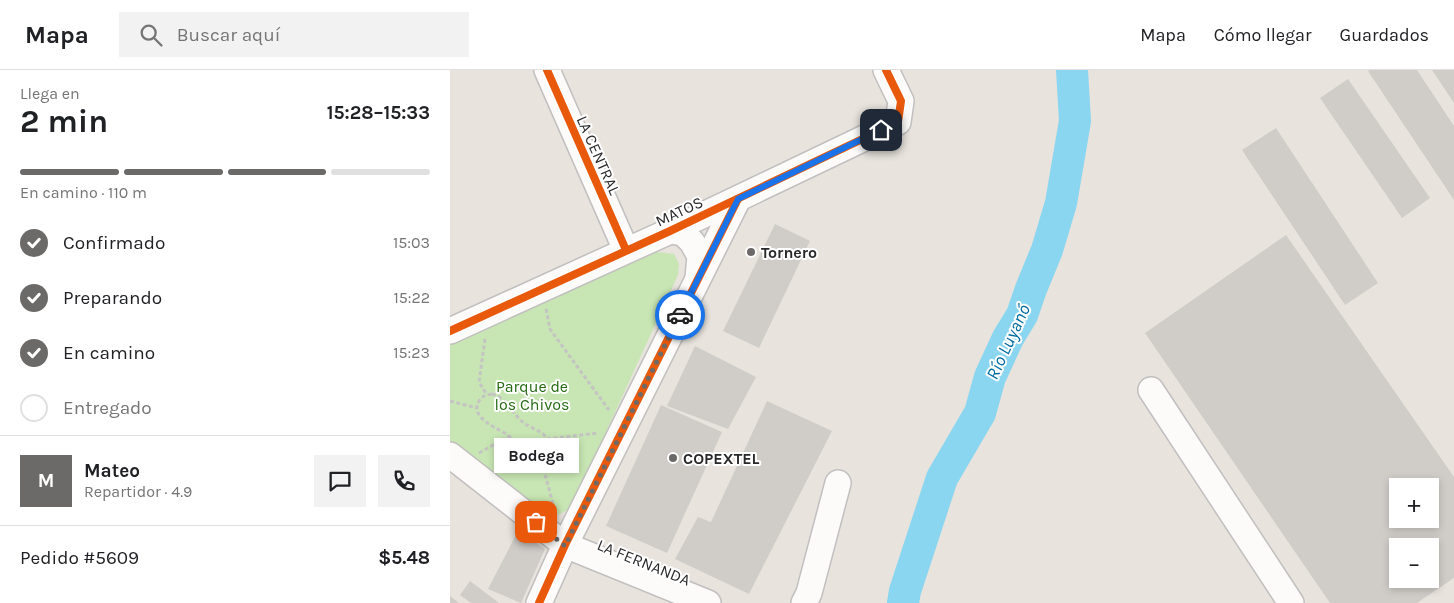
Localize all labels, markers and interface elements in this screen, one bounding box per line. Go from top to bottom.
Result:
search box [119,12,469,57]
text: Mapa [25,21,89,49]
icon: search [137,21,165,49]
text: Buscar aquí [177,24,280,46]
text: Mapa [1140,24,1186,46]
text: Cómo llegar [1214,24,1312,46]
text: Guardados [1340,24,1429,46]
text: Llega en [20,84,80,103]
text: 15:28–15:33 [327,102,430,124]
text: 2 min [20,103,108,140]
pin [860,109,902,151]
street label: LA CENTRAL [573,113,625,198]
icon: home [867,116,895,144]
text: En camino · 110 m [20,183,147,202]
street label: MATOS [652,192,706,231]
icon: check [20,229,48,257]
text: Confirmado [63,232,165,254]
text: 15:03 [393,233,430,252]
place label: Tornero [761,243,817,262]
marker: Tornero [745,246,757,258]
icon: check [20,284,48,312]
text: Preparando [63,287,162,309]
text: 15:22 [393,288,430,307]
courier [655,290,705,340]
icon: car [666,301,694,329]
water label: Río Luyanó [981,301,1035,383]
icon: check [20,339,48,367]
text: En camino [63,342,155,364]
text: 15:23 [393,343,430,362]
park label: Parque de los Chivos [495,377,569,414]
text: Entregado [63,397,152,419]
callout: Bodega [494,437,578,472]
text: Bodega [508,446,565,465]
place label: COPEXTEL [683,449,760,468]
marker: COPEXTEL [667,452,679,464]
button: chat [314,455,366,507]
button: phone [378,455,430,507]
text: Mateo [84,460,140,482]
text: M [38,470,54,492]
map controls [1389,478,1439,588]
button: + [1389,478,1439,528]
text: Repartidor · 4.9 [84,482,192,501]
pin [515,501,557,543]
icon: bag [522,508,550,536]
street label: LA FERNANDA [595,535,693,590]
button: − [1389,538,1439,588]
text: Pedido #5609 [20,547,139,569]
text: $5.48 [378,547,430,569]

